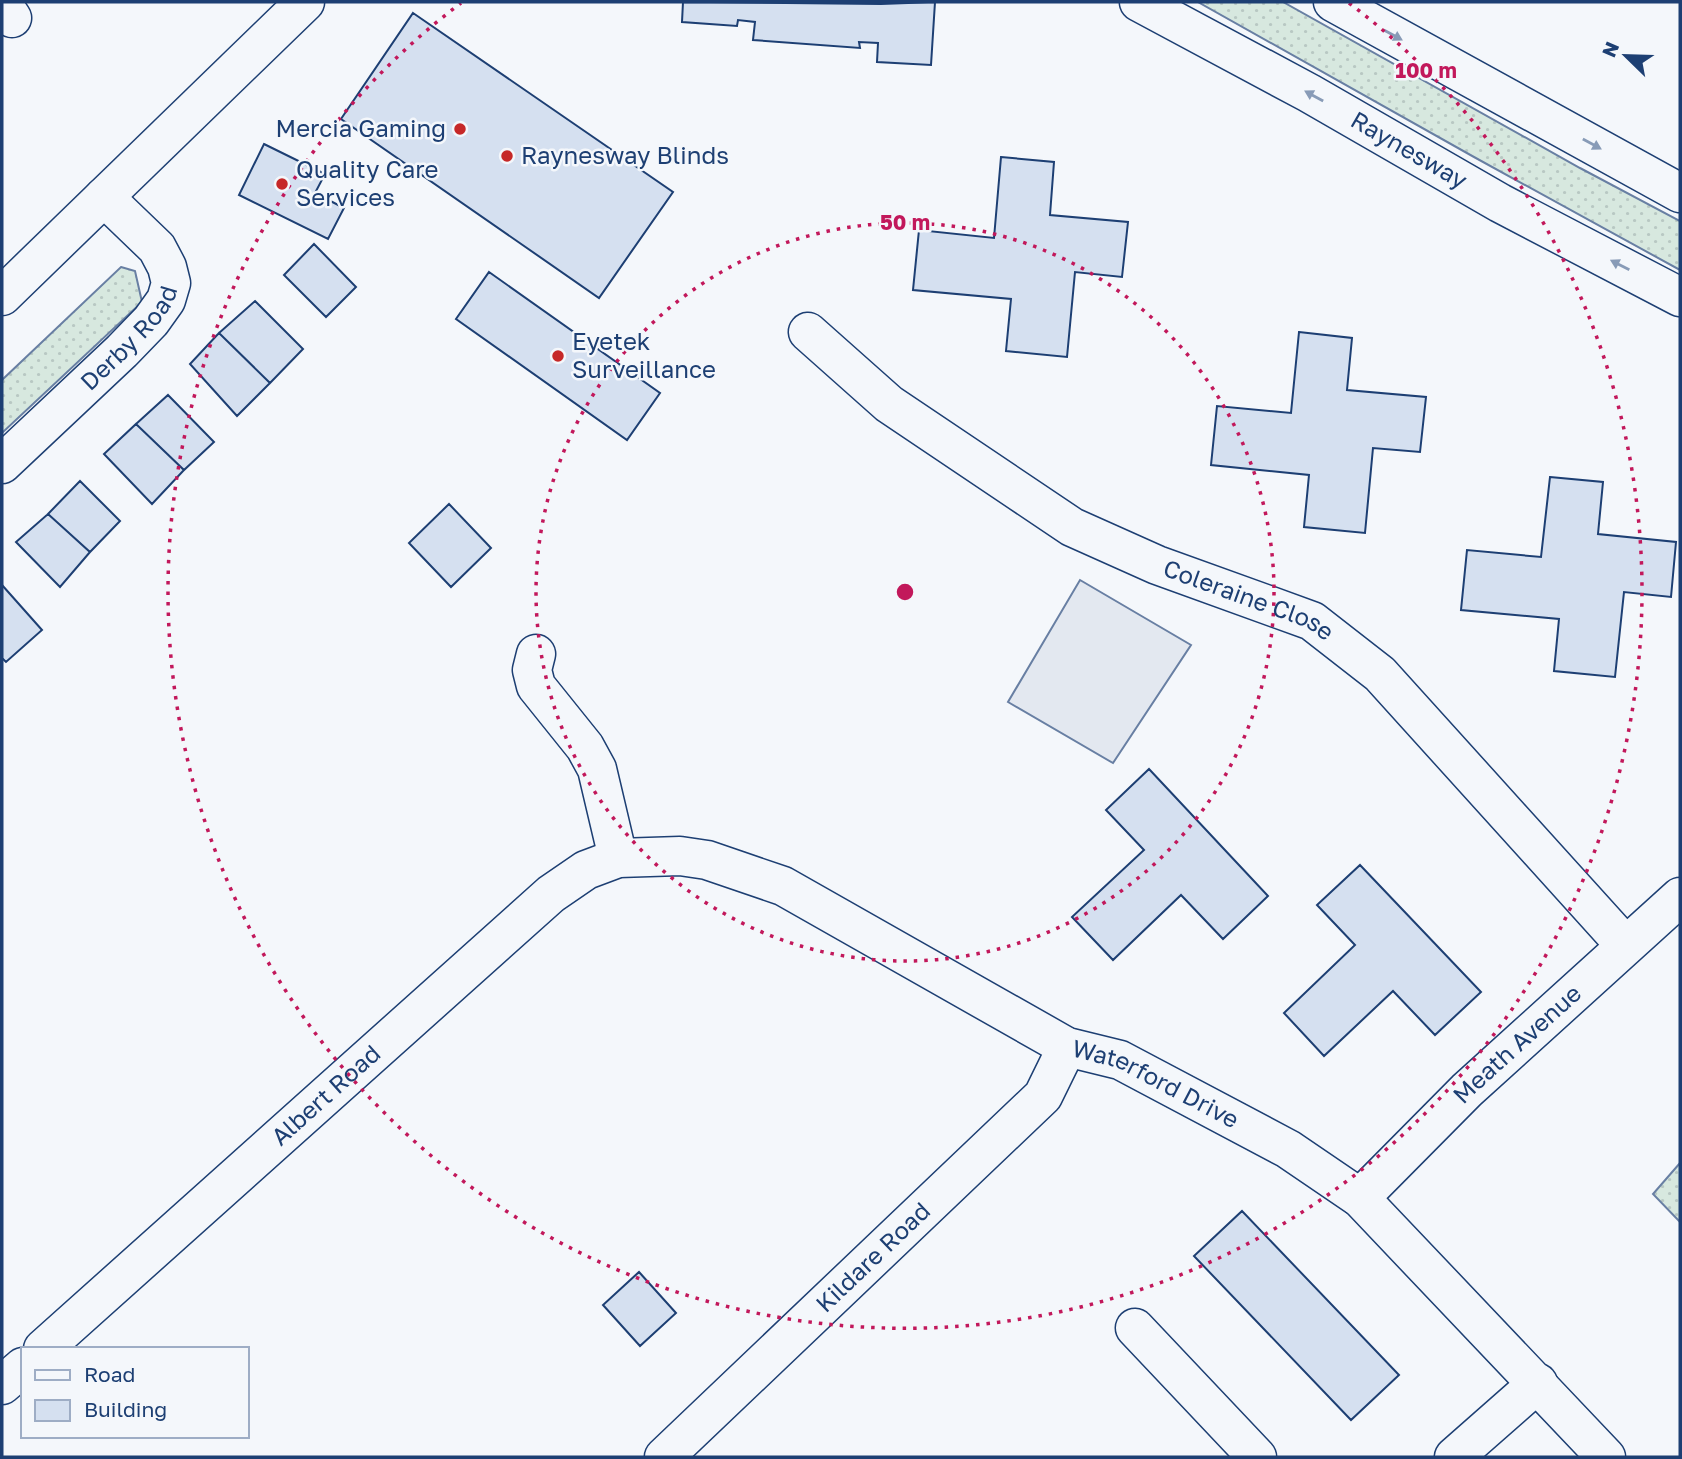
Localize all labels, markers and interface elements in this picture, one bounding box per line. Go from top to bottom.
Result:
north arrow [1591,21,1661,91]
one-way arrow [1383,29,1403,41]
text: N [1596,38,1623,60]
text: 100 m [1395,57,1457,83]
one-way arrow [1304,90,1323,102]
street label: Raynesway [1346,104,1473,194]
place label: Mercia Gaming [276,113,446,142]
marker: Mercia Gaming [452,121,468,137]
one-way arrow [1583,138,1603,150]
place label: Raynesway Blinds [521,140,729,169]
marker: Raynesway Blinds [499,148,515,164]
place label: Quality Care Services [296,154,438,211]
marker: Quality Care Services [274,176,290,192]
text: 50 m [880,209,930,235]
one-way arrow [1610,260,1630,271]
street label: Derby Road [74,282,182,396]
place label: Eyetek Surveillance [572,326,716,383]
marker: Eyetek Surveillance [550,348,566,364]
street label: Coleraine Close [1160,553,1340,646]
centre of rings [893,580,917,604]
street label: Meath Avenue [1446,978,1586,1109]
street label: Waterford Drive [1069,1033,1244,1133]
street label: Albert Road [265,1038,385,1151]
street label: Kildare Road [809,1196,935,1318]
legend [21,1347,248,1438]
text: Road [84,1361,135,1387]
text: Building [84,1396,167,1422]

